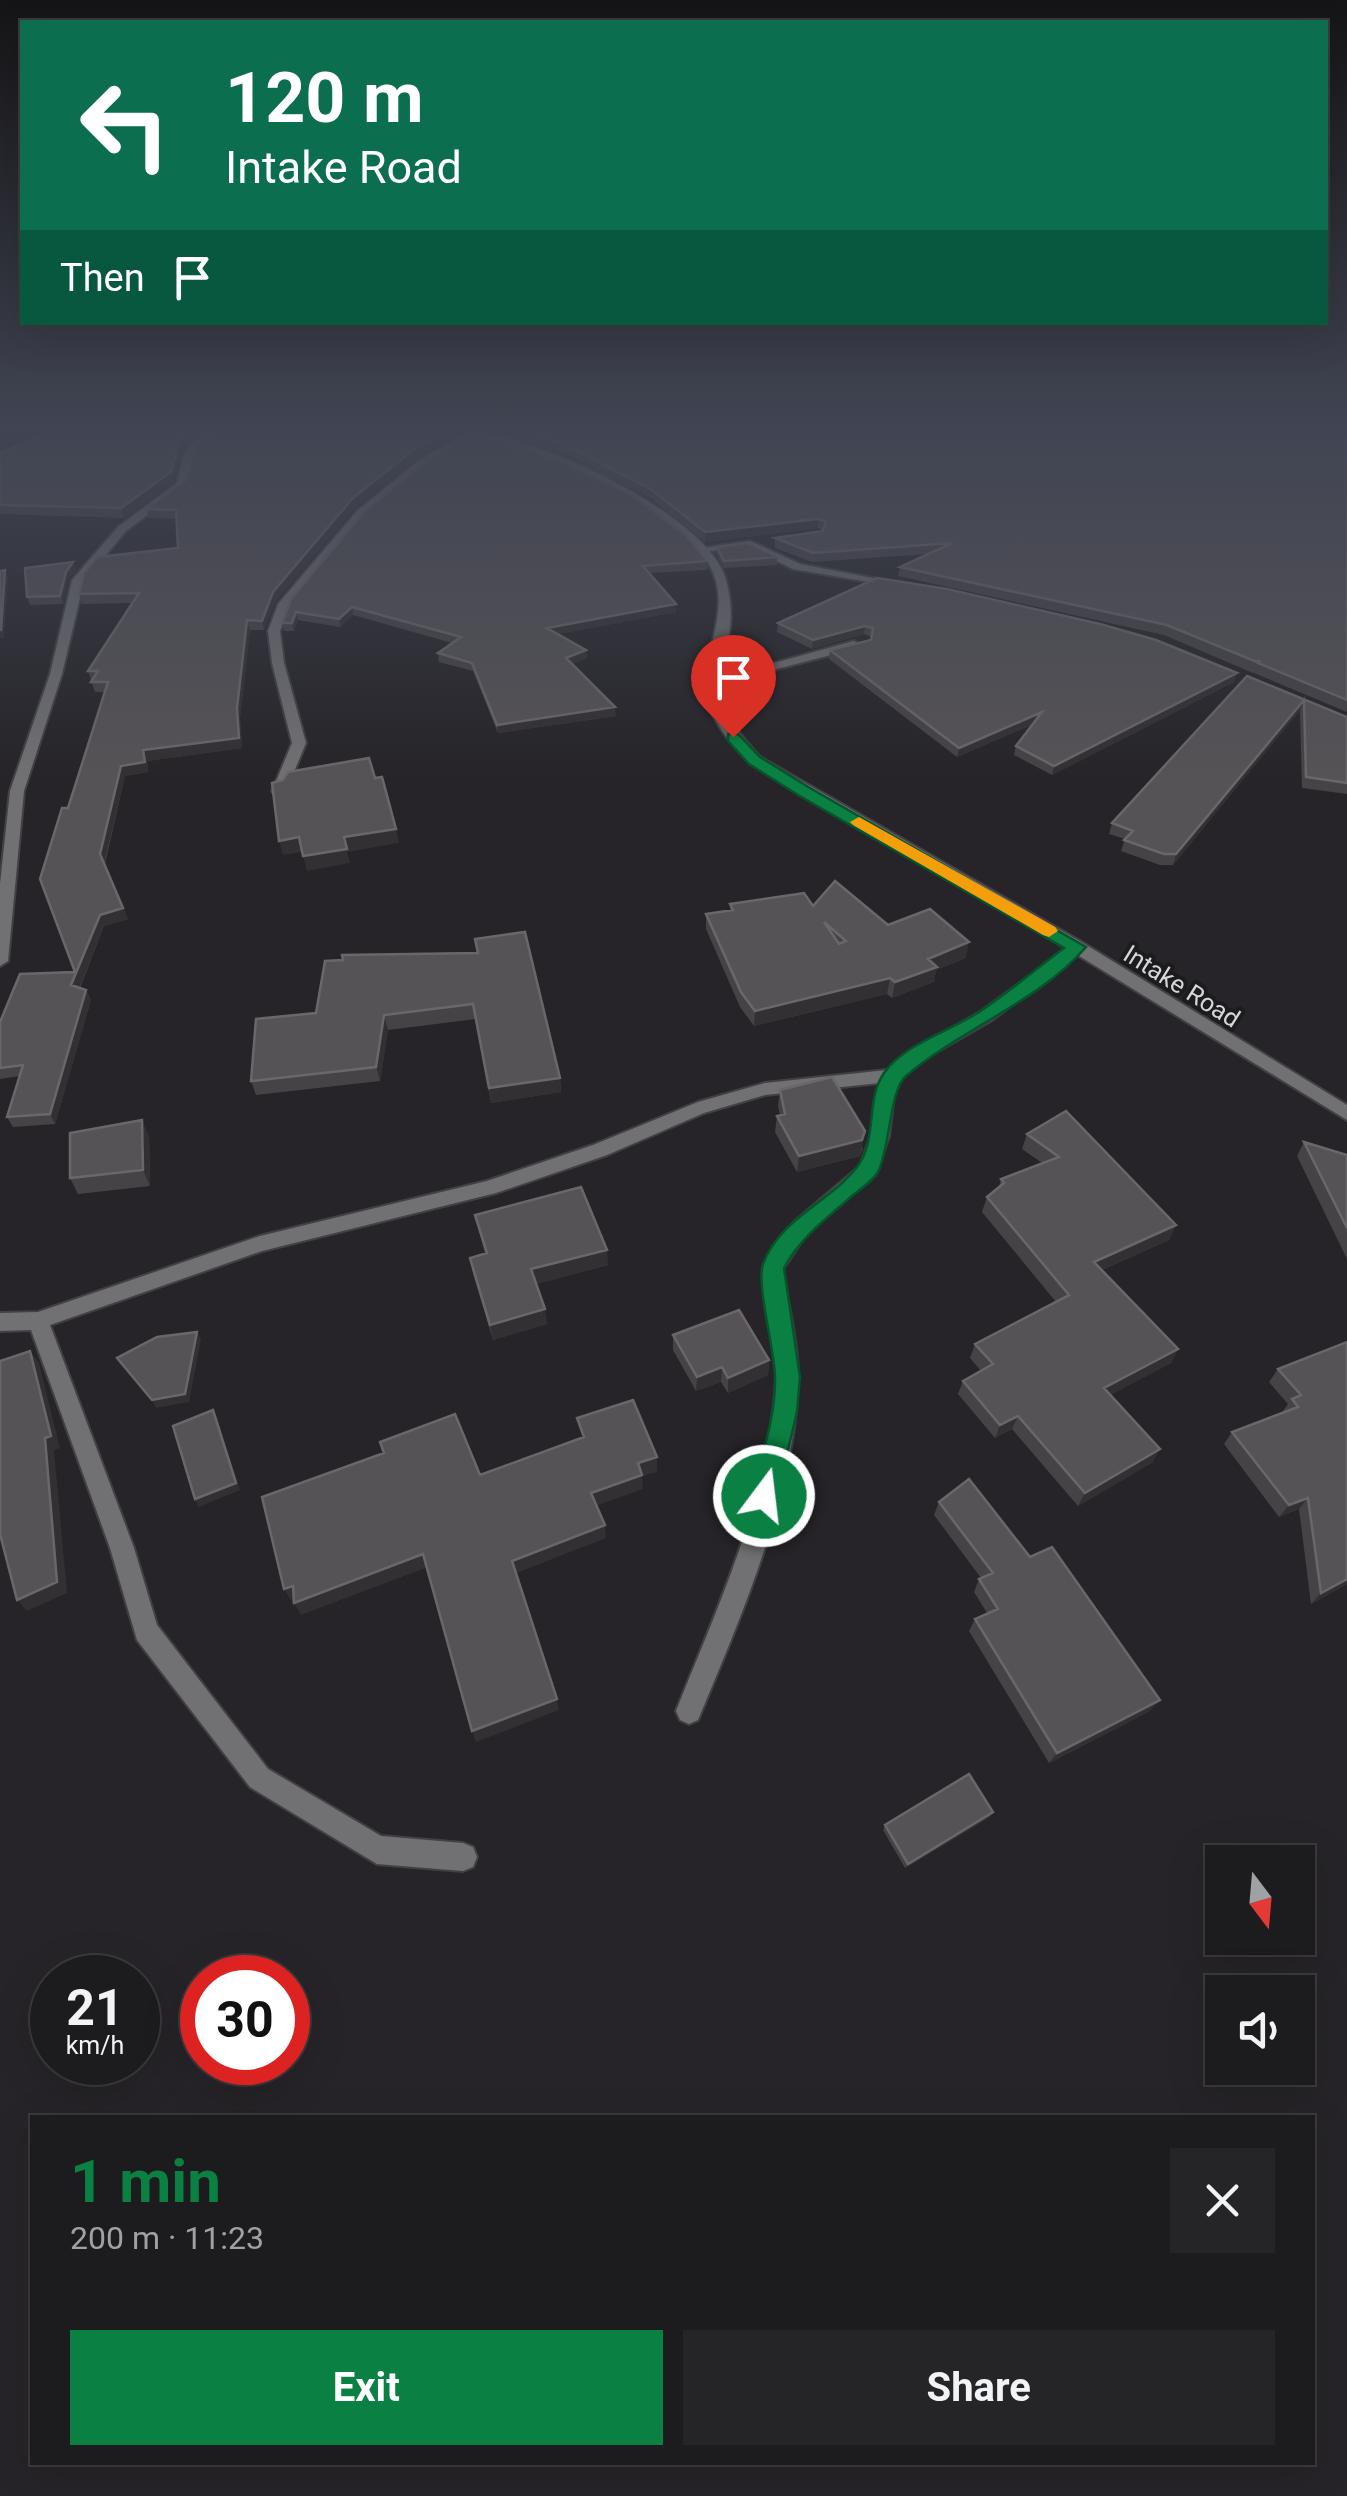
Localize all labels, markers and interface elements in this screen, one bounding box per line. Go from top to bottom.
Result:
text: 120 m [225,57,424,139]
icon: left [60,60,190,190]
text: Intake Road [225,141,462,194]
icon: arrive [165,250,220,305]
text: Then [60,256,145,300]
pin [691,635,776,738]
icon: arrive [706,650,761,705]
street label: Intake Road [1118,939,1245,1034]
position arrow [712,1444,816,1548]
north arrow [1205,1845,1315,1955]
map controls [1205,1845,1315,2085]
speed limit sign: 30 [180,1955,310,2085]
button: sound [1205,1975,1315,2085]
text: 21 [66,1979,124,2037]
text: km/h [66,2031,124,2060]
text: 1 min [70,2146,221,2217]
button: close [1170,2148,1275,2253]
text: 200 m · 11:23 [70,2219,264,2257]
button: Exit [70,2330,663,2445]
button: Share [683,2330,1275,2445]

